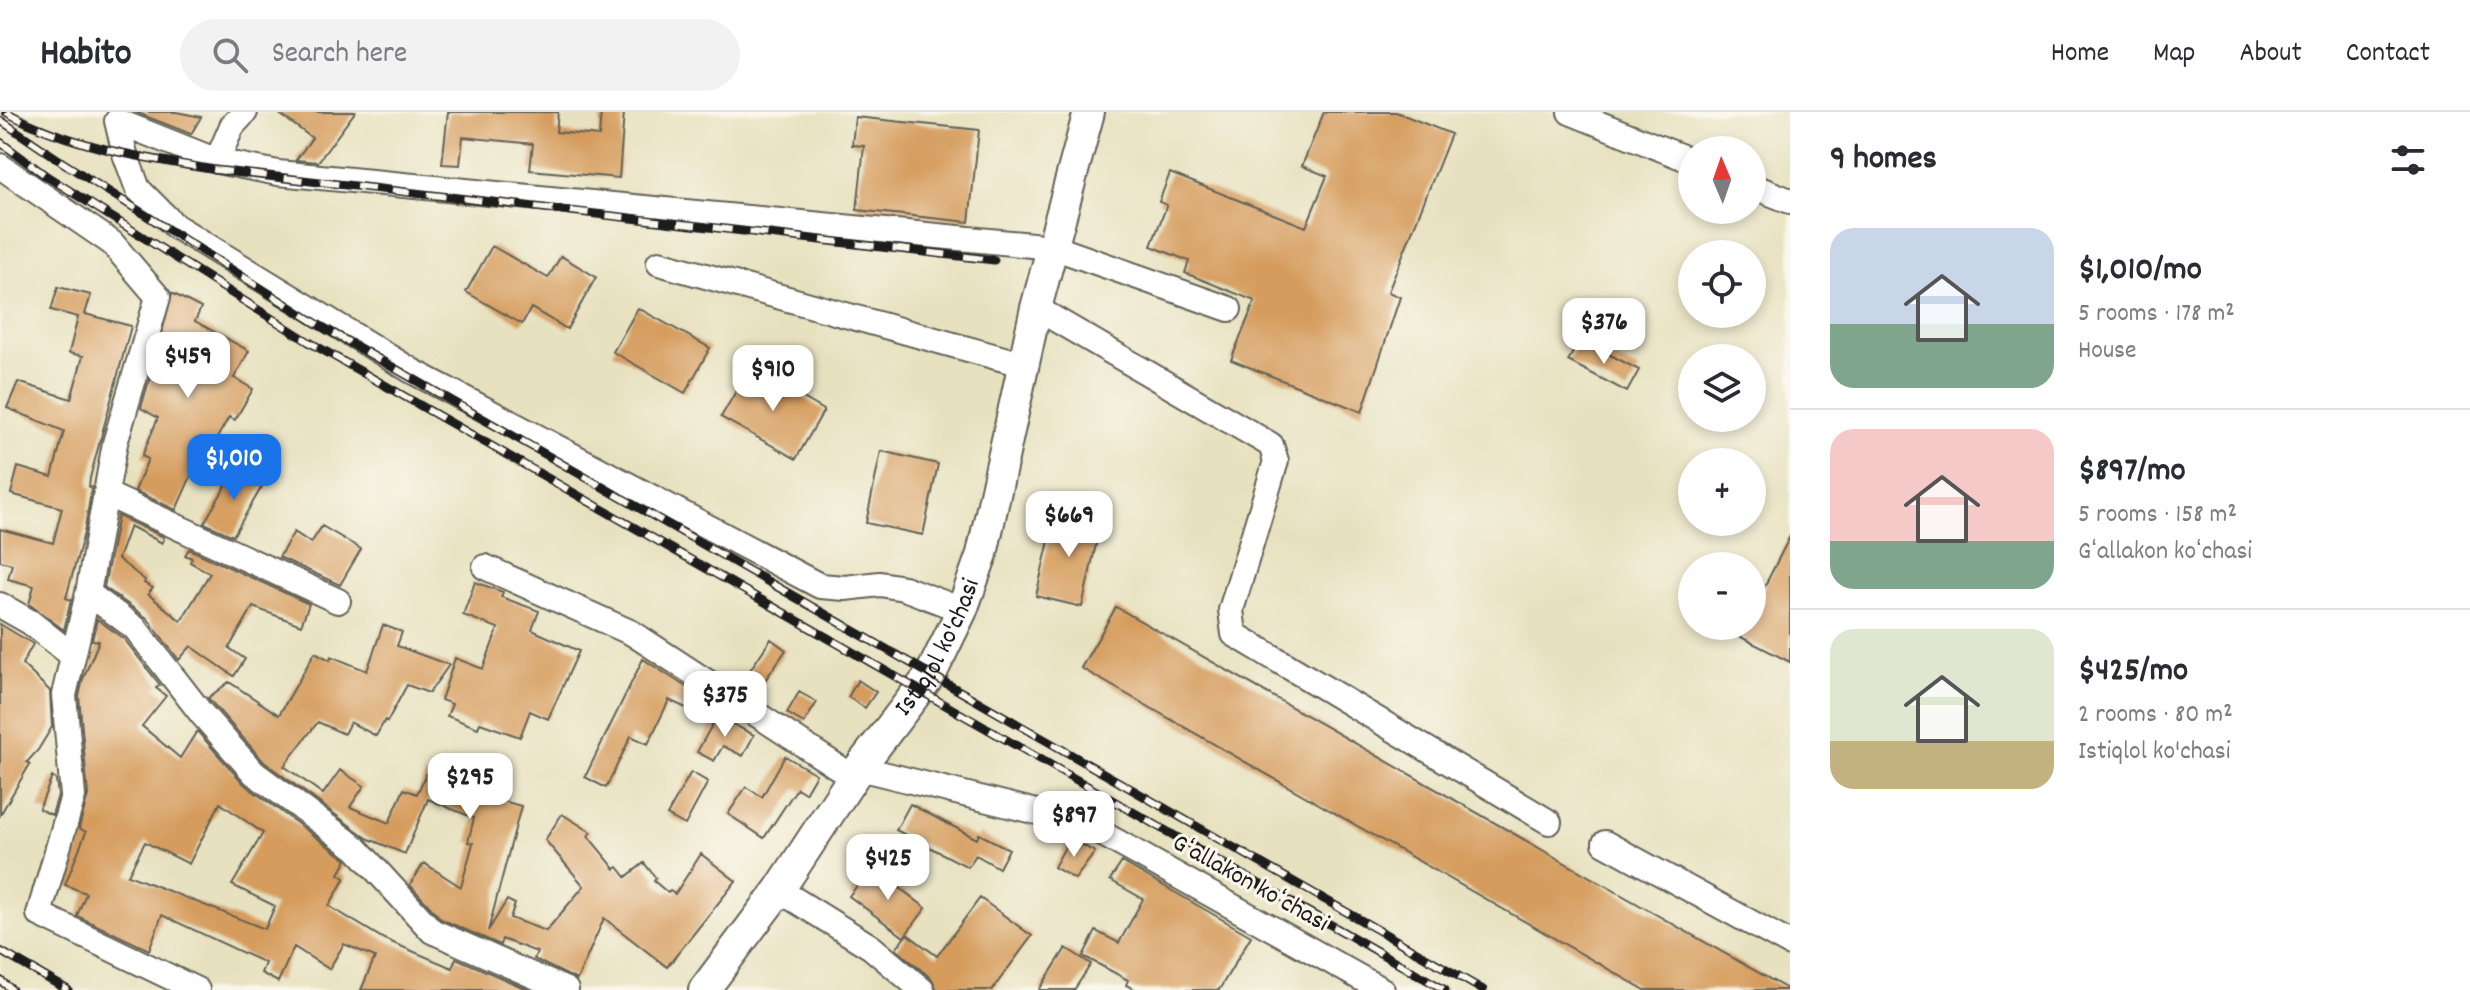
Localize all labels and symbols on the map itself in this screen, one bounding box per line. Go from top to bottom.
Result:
north arrow [1678,136,1766,224]
pin: $376 [1557,298,1651,366]
pin: $459 [141,332,235,400]
pin: $910 [726,345,820,413]
pin: $1,010 [169,434,299,502]
pin: $669 [1022,491,1116,559]
street label: Istiqlol ko'chasi [886,574,990,725]
pin: $375 [678,671,772,739]
pin: $295 [423,753,517,821]
pin: $897 [1027,791,1121,859]
street label: Gʻallakon koʻchasi [1165,826,1335,943]
pin: $425 [841,834,935,902]

